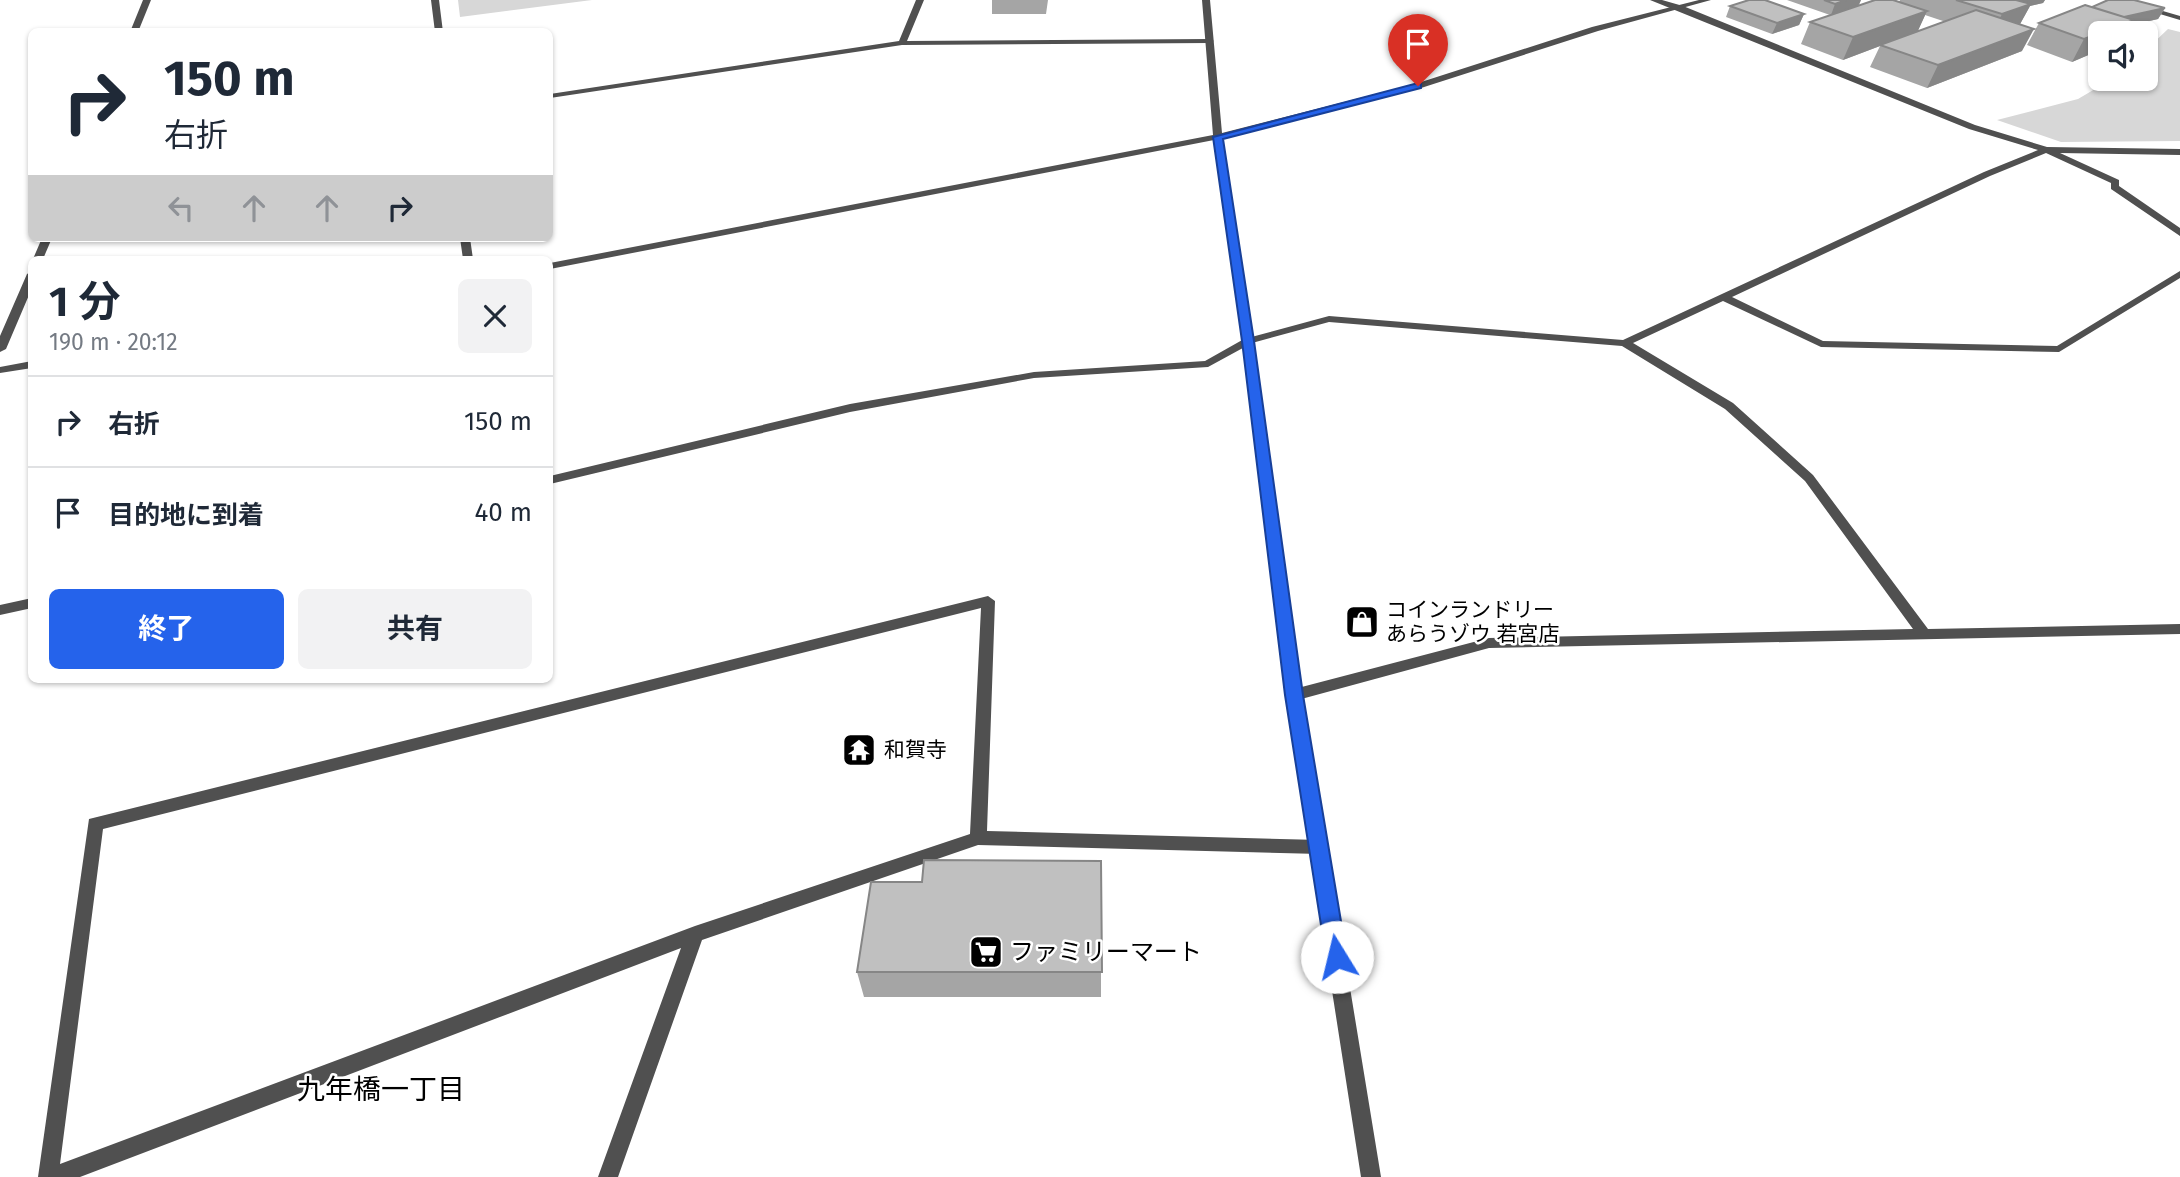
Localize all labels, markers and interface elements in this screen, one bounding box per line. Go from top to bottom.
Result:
pin [1388,14,1448,86]
map controls [2088,21,2158,91]
button: sound [2088,21,2158,91]
icon: arrive [1399,25,1437,63]
text: 150 m [164,49,295,108]
icon: right [49,56,140,147]
text: 右折 [164,116,228,154]
icon: left [162,189,200,227]
icon: ahead [235,189,273,227]
icon: ahead [308,189,346,227]
icon: right [381,189,419,227]
text: 1 分 [49,277,120,327]
button: close [458,279,532,353]
text: 190 m · 20:12 [49,328,178,356]
icon: right [49,403,87,441]
text: 150 m [464,406,532,437]
text: 右折 [108,409,160,440]
icon: arrive [49,494,87,532]
text: 40 m [474,497,532,528]
text: 目的地に到着 [108,500,264,531]
button: 終了 [49,589,284,669]
button: 共有 [298,589,532,669]
place label: コインランドリー あらうゾウ 若宮店 [1386,597,1560,647]
shop icon: コインランドリー あらうゾウ 若宮店 [1343,603,1381,641]
temple icon: 和賀寺 [840,731,878,769]
place label: 和賀寺 [884,737,947,763]
position arrow [1300,920,1374,994]
supermarket icon: ファミリーマート [967,933,1005,971]
place label: ファミリーマート [1010,938,1202,966]
district label: 九年橋一丁目 [297,1073,465,1106]

